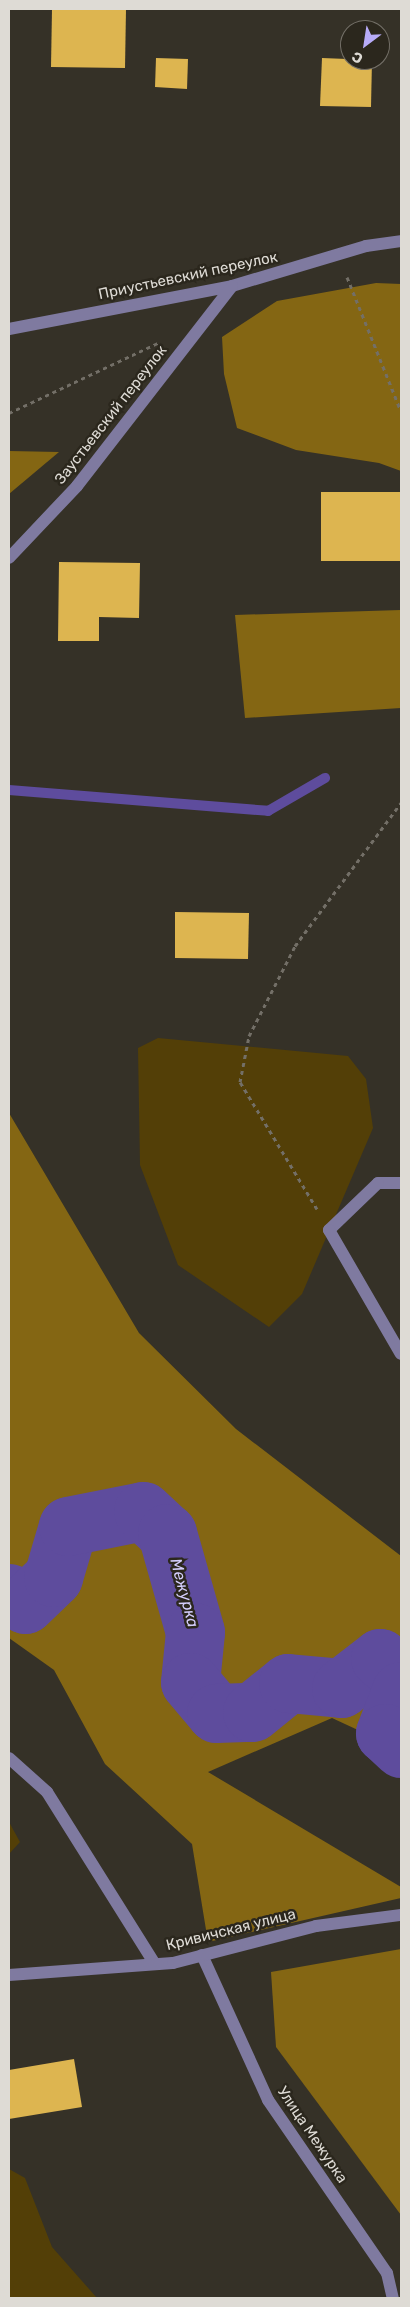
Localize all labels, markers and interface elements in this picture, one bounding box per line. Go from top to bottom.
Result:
north arrow [340,20,390,70]
text: С [349,48,366,67]
street label: Приустьевский переулок [97,248,279,304]
street label: Заустьевский переулок [51,342,171,488]
water label: Межурка [166,1556,202,1630]
street label: Кривичская улица [164,1905,298,1955]
street label: Улица Межурка [273,2083,351,2187]

